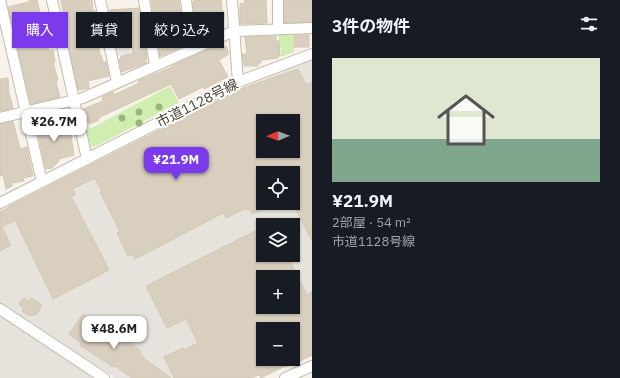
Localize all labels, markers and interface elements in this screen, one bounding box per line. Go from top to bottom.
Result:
chip: 購入 [12,12,68,48]
chip: 賃貸 [76,12,132,48]
chip: 絞り込み [140,12,224,48]
icon: filters [578,13,600,35]
text: 3件の物件 [332,15,410,37]
street label: 市道1128号線 [153,75,241,131]
icon: home [430,84,502,156]
pin: ¥26.7M [21,109,87,143]
text: ¥26.7M [31,113,77,130]
north arrow [256,114,300,158]
map controls [256,114,300,366]
pin: ¥21.9M [143,147,209,181]
text: ¥21.9M [153,151,199,168]
button: locate [256,166,300,210]
text: ¥21.9M [332,190,393,212]
text: 2部屋 · 54 m² [332,214,411,231]
button: layers [256,218,300,262]
text: 市道1128号線 [332,233,415,250]
button: + [256,270,300,314]
pin: ¥48.6M [81,316,147,350]
text: ¥48.6M [91,320,137,337]
button: − [256,322,300,366]

